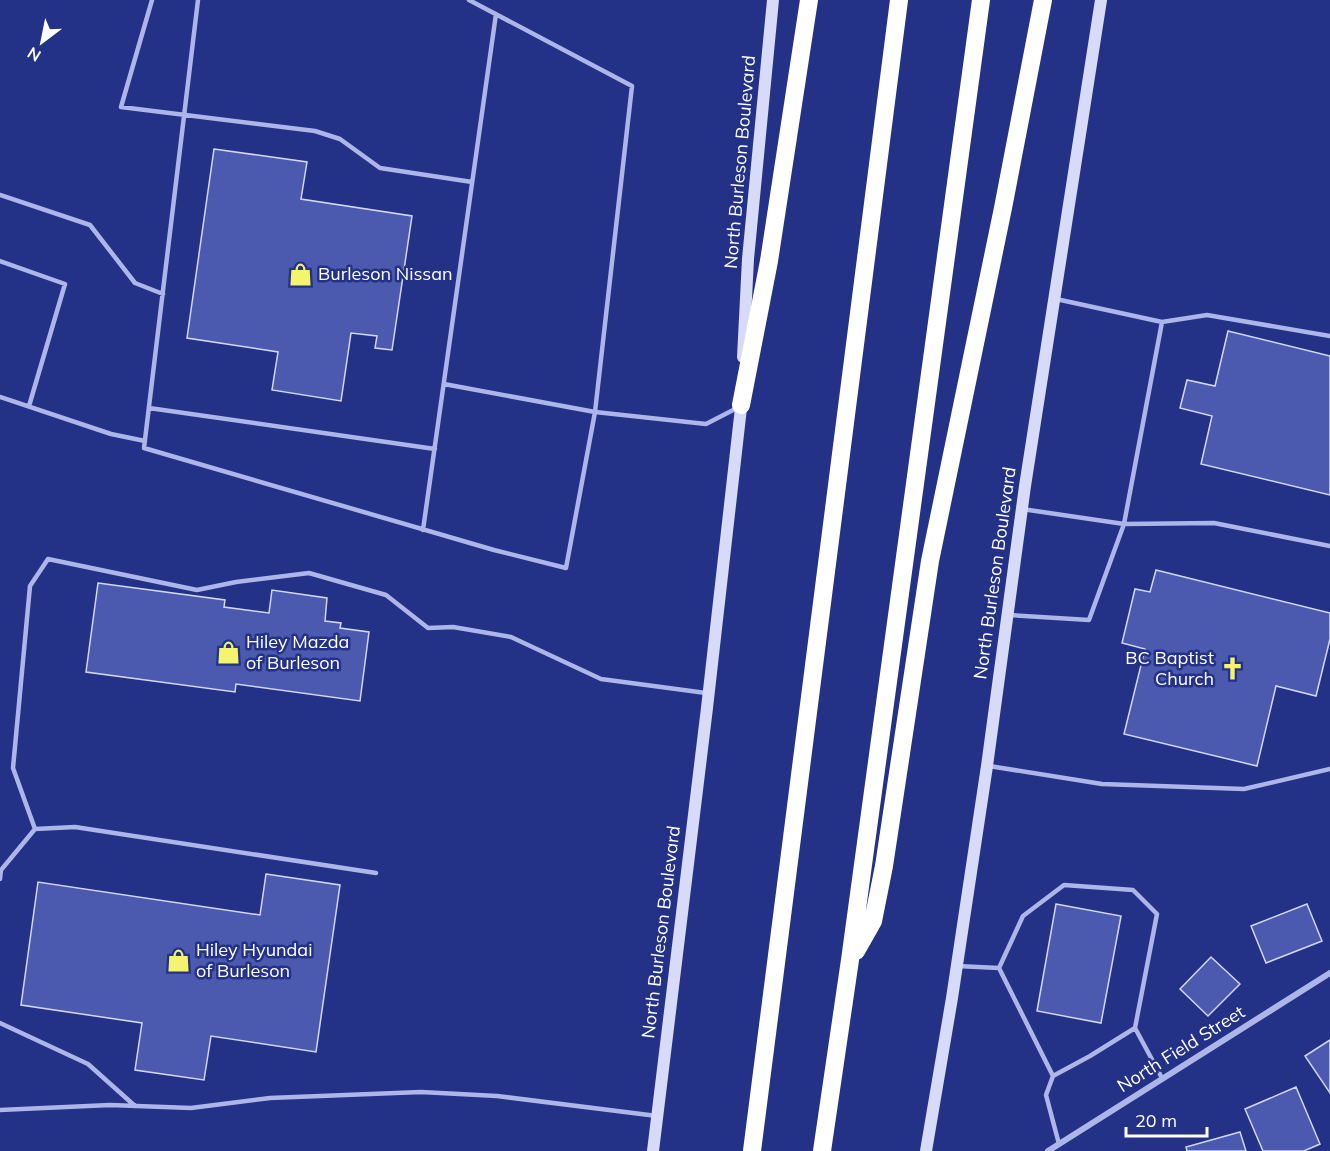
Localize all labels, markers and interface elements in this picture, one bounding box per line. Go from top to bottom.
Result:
north arrow [12,12,72,72]
text: N [24,43,44,66]
street label: North Burleson Boulevard [719,54,760,270]
shop icon: Burleson Nissan [287,261,313,287]
place label: Burleson Nissan [318,262,453,285]
street label: North Burleson Boulevard [968,465,1021,681]
place label: Hiley Mazda of Burleson [246,630,349,674]
shop icon: Hiley Mazda of Burleson [215,639,241,665]
place label: BC Baptist Church [1125,646,1214,690]
church icon: BC Baptist Church [1219,655,1245,681]
street label: North Burleson Boulevard [636,824,685,1040]
place label: Hiley Hyundai of Burleson [196,938,312,982]
shop icon: Hiley Hyundai of Burleson [165,947,191,973]
street label: North Field Street [1113,1000,1249,1097]
scale bar [1126,1100,1207,1138]
text: 20 m [1135,1109,1177,1132]

